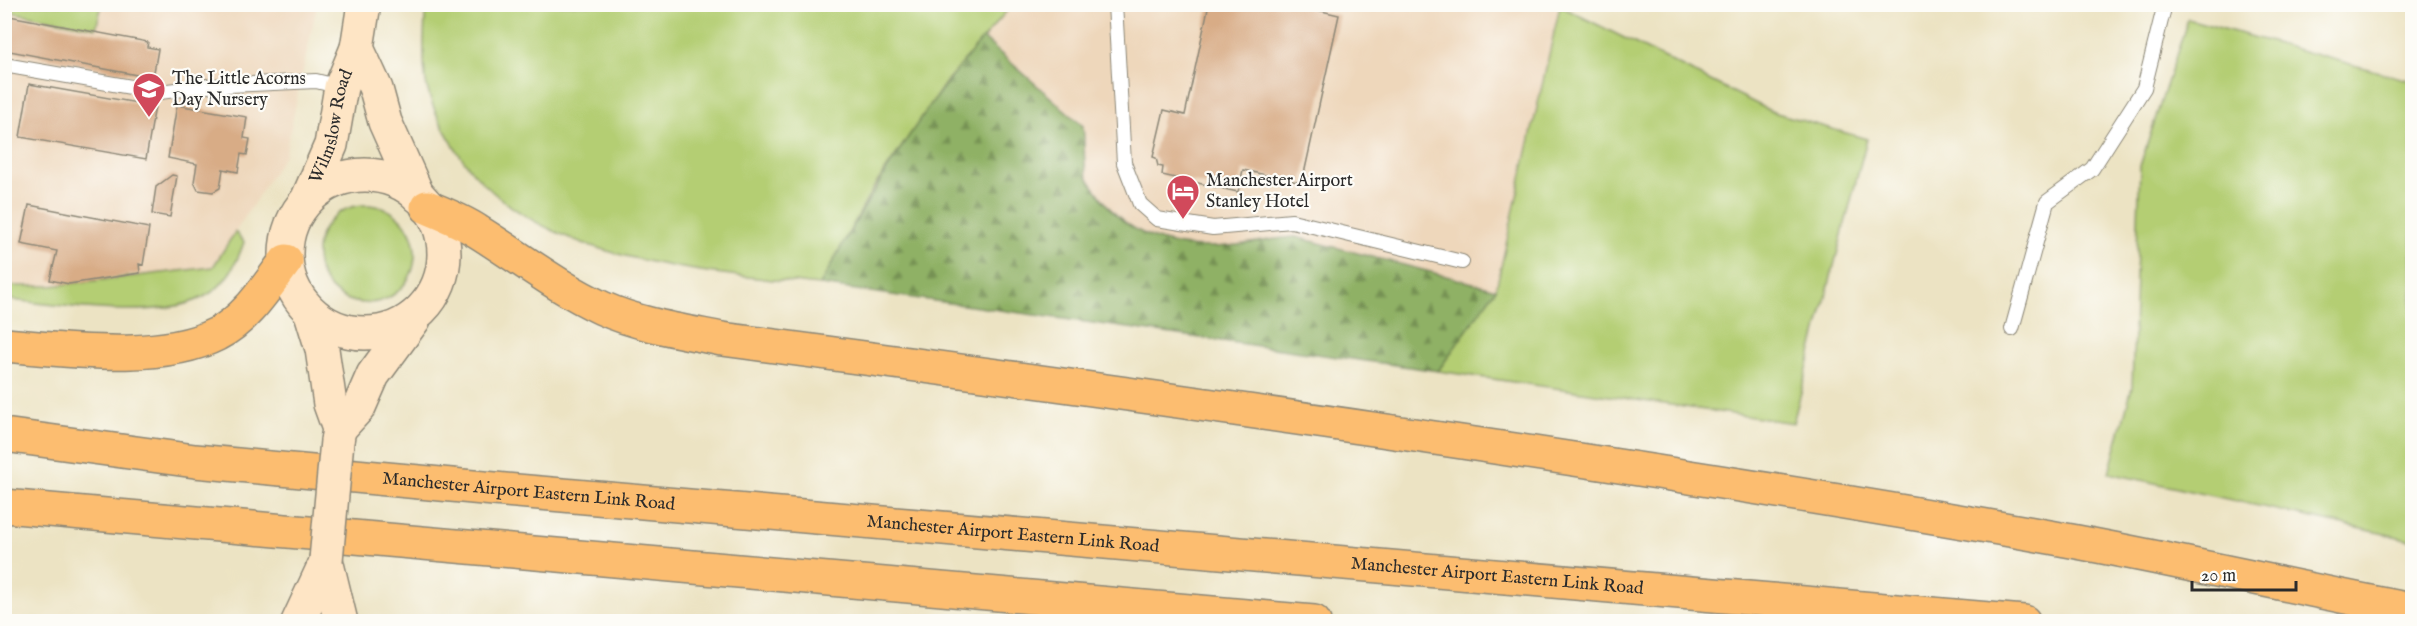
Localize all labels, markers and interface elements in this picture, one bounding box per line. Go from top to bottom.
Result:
street label: Wilmslow Road [304,65,359,187]
place label: The Little Acorns Day Nursery [172,68,306,112]
school or university icon: The Little Acorns Day Nursery [131,71,167,118]
place label: Manchester Airport Stanley Hotel [1206,170,1353,214]
hotel icon: Manchester Airport Stanley Hotel [1165,173,1201,220]
street label: Manchester Airport Eastern Link Road [382,467,676,516]
street label: Manchester Airport Eastern Link Road [866,510,1161,558]
street label: Manchester Airport Eastern Link Road [1350,552,1645,600]
scale bar [2192,554,2296,592]
text: 20 m [2201,565,2236,588]

